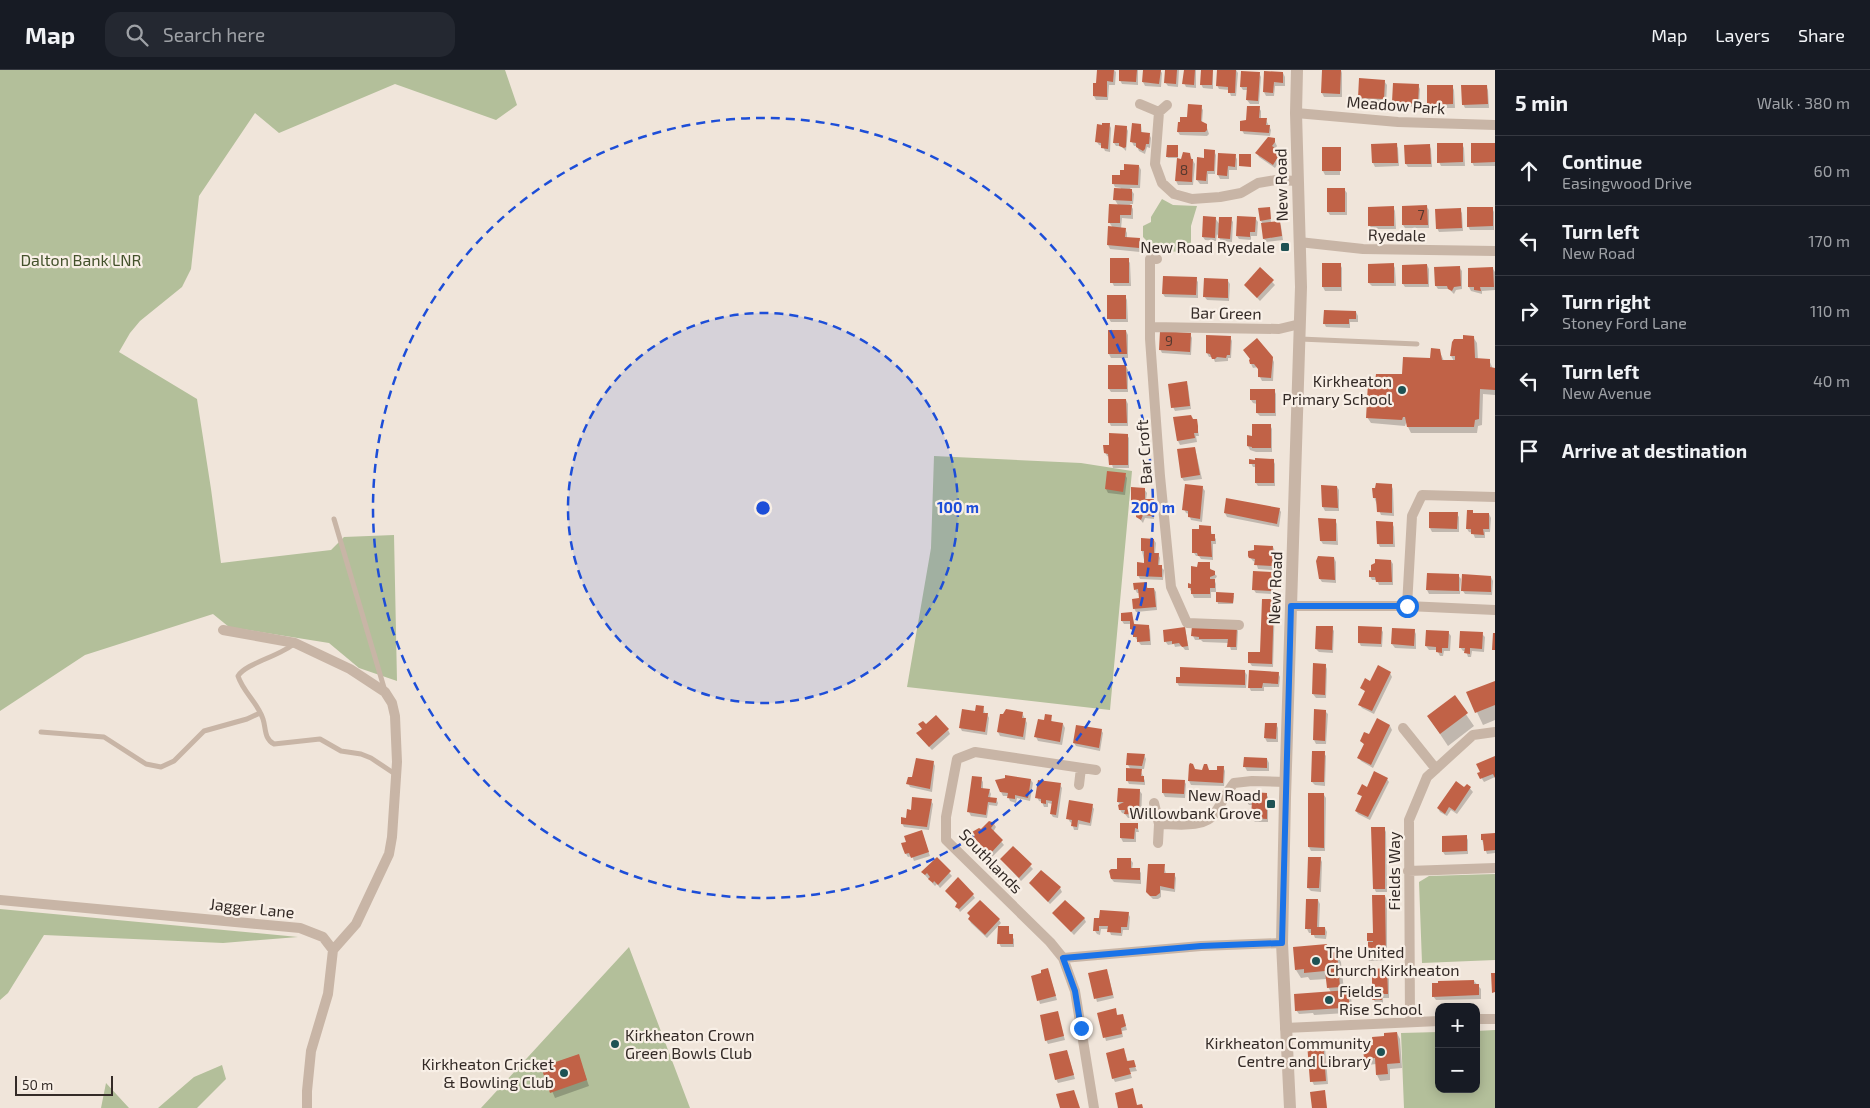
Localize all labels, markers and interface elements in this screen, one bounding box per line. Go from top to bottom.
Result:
search box [105,12,455,57]
text: Map [25,20,75,49]
icon: search [123,21,151,49]
text: Search here [163,23,265,46]
text: Map [1651,24,1687,46]
text: Layers [1715,24,1770,46]
text: Share [1798,24,1845,46]
text: 5 min [1515,90,1568,115]
street label: Meadow Park [1346,92,1446,117]
text: Walk · 380 m [1757,93,1850,112]
street label: New Road [1270,148,1291,222]
text: Continue [1562,150,1642,173]
icon: ahead [1515,157,1543,185]
house number: 8 [1180,161,1188,178]
text: 60 m [1814,161,1850,180]
text: Easingwood Drive [1562,173,1692,192]
house number: 7 [1417,206,1425,223]
text: Turn left [1562,220,1639,243]
street label: Ryedale [1368,224,1426,245]
icon: left [1515,227,1543,255]
text: 170 m [1808,231,1850,250]
place label: New Road Ryedale [1140,237,1275,256]
marker: New Road Ryedale [1279,241,1291,253]
text: New Road [1562,243,1635,262]
park label: Dalton Bank LNR [20,250,142,269]
text: Turn right [1562,290,1650,313]
icon: right [1515,297,1543,325]
text: 110 m [1810,301,1850,320]
street label: Bar Green [1190,302,1262,323]
text: Stoney Ford Lane [1562,313,1687,332]
house number: 9 [1165,332,1173,349]
text: Turn left [1562,360,1639,383]
icon: left [1515,367,1543,395]
place label: Kirkheaton Primary School [1282,371,1392,408]
text: 40 m [1813,371,1850,390]
text: New Avenue [1562,383,1652,402]
marker: Kirkheaton Primary School [1396,384,1408,396]
street label: Bar Croft [1132,419,1155,485]
icon: arrive [1515,437,1543,465]
text: Arrive at destination [1562,439,1747,462]
text: 100 m [937,498,979,516]
text: 200 m [1131,498,1175,516]
centre of rings [754,499,772,517]
street label: New Road [1264,551,1285,625]
route start [1396,595,1419,618]
place label: New Road Willowbank Grove [1129,785,1261,822]
marker: New Road Willowbank Grove [1265,798,1277,810]
street label: Southlands [956,824,1027,897]
street label: Fields Way [1384,831,1403,910]
street label: Jagger Lane [209,894,295,921]
place label: The United Church Kirkheaton [1326,942,1460,979]
marker: The United Church Kirkheaton [1310,955,1322,967]
place label: Fields Rise School [1339,981,1422,1018]
marker: Fields Rise School [1323,994,1335,1006]
map controls [1435,1003,1480,1093]
button: + [1435,1003,1480,1048]
route end [1070,1017,1093,1040]
place label: Kirkheaton Crown Green Bowls Club [625,1025,755,1062]
place label: Kirkheaton Community Centre and Library [1205,1033,1372,1070]
marker: Kirkheaton Crown Green Bowls Club [609,1038,621,1050]
marker: Kirkheaton Community Centre and Library [1375,1046,1387,1058]
button: − [1435,1048,1480,1093]
place label: Kirkheaton Cricket & Bowling Club [421,1054,554,1091]
marker: Kirkheaton Cricket & Bowling Club [558,1067,570,1079]
scale bar [15,1073,112,1096]
text: 50 m [22,1076,53,1093]

